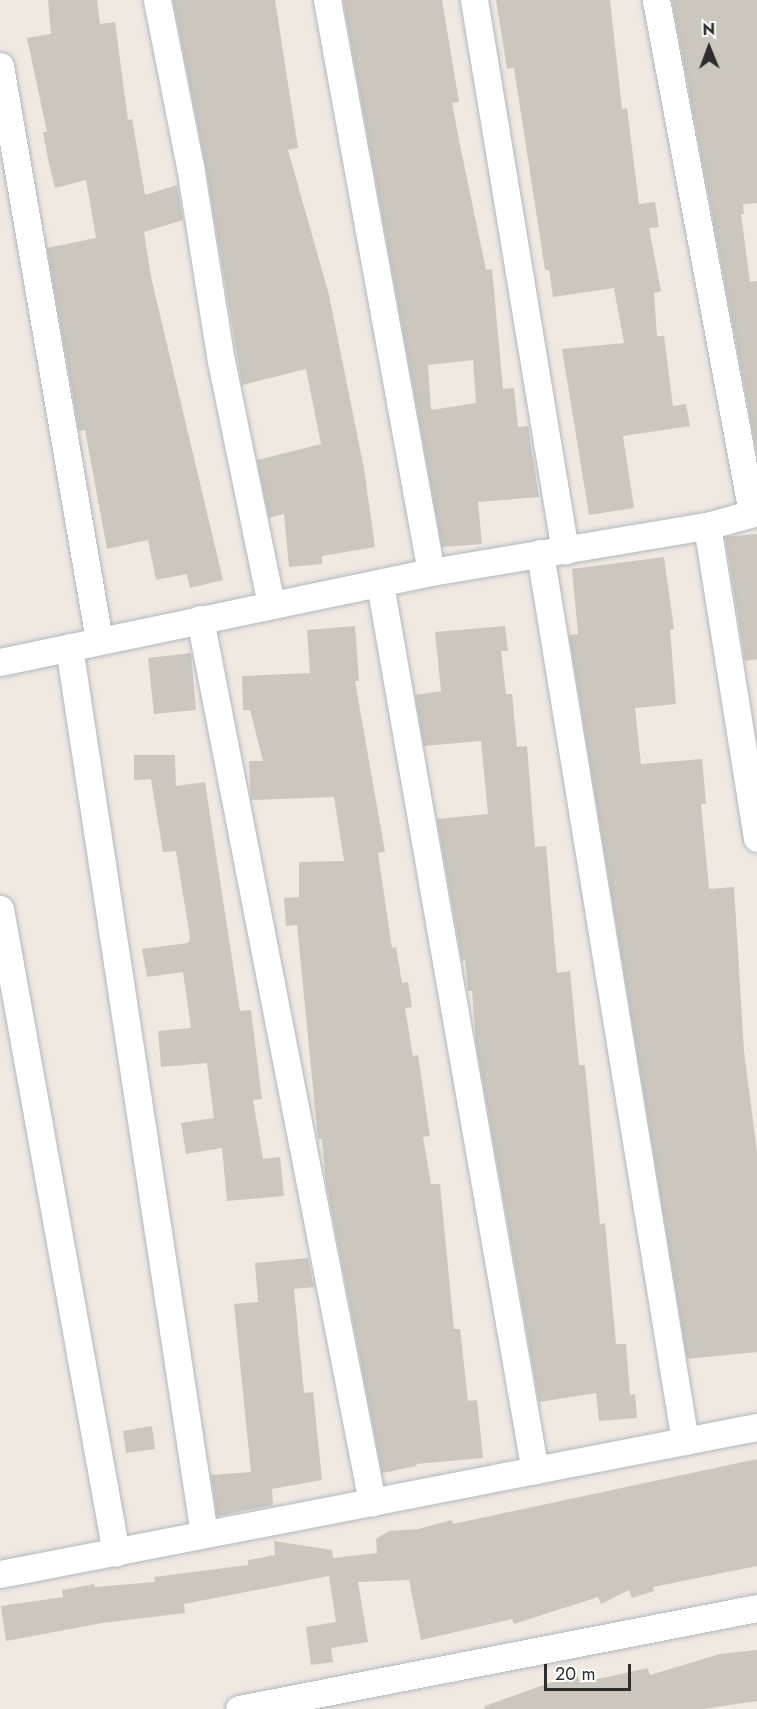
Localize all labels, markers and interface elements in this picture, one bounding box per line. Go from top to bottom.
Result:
north arrow [679,18,739,78]
text: N [702,18,715,41]
scale bar [547,1652,634,1690]
text: 20 m [555,1661,595,1687]

